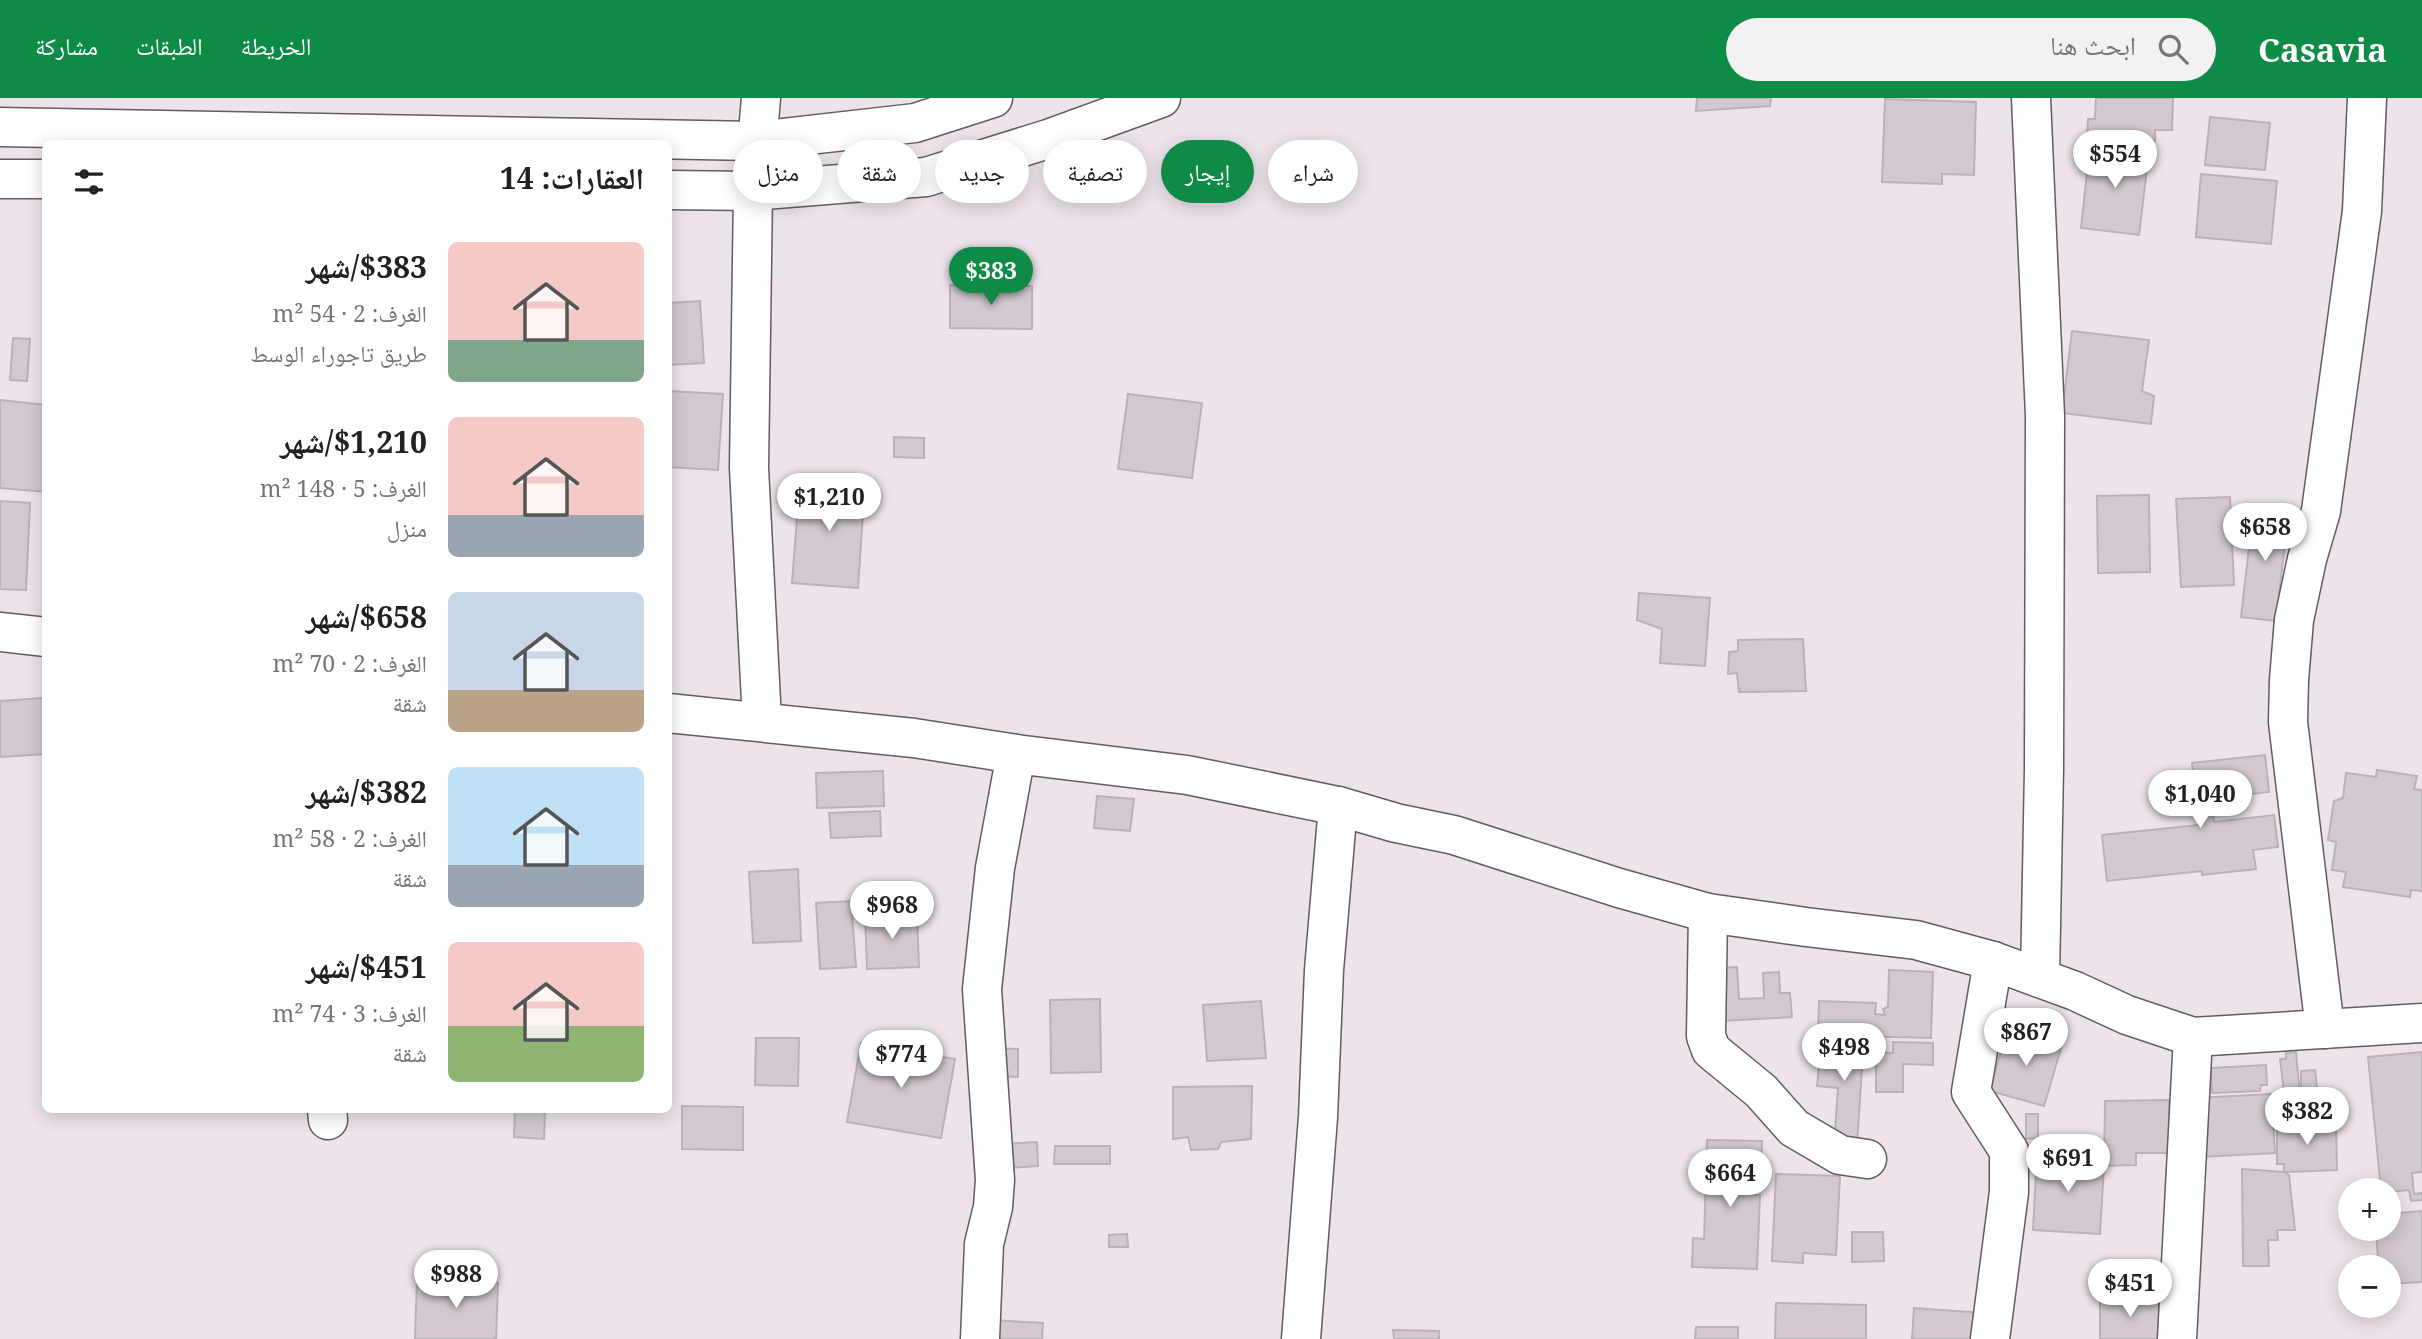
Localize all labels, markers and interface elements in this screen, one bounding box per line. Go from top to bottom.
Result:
search box [1726,18,2216,81]
text: ابحث هنا [2050,27,2136,63]
text: Casavia [2258,27,2387,72]
text: مشاركة [35,29,98,62]
text: الطبقات [136,29,203,62]
text: الخريطة [241,29,311,62]
icon: search [2154,30,2192,68]
pin: $554 [2074,130,2156,190]
text: $554 [2089,137,2141,169]
chip: منزل [733,140,823,203]
chip: شقة [837,140,921,203]
chip: جديد [935,140,1029,203]
chip: تصفية [1043,140,1147,203]
chip: إيجار [1161,140,1254,203]
chip: شراء [1268,140,1358,203]
text: العقارات: 14 [500,157,644,198]
icon: filters [70,163,108,201]
text: $383/شهر [306,246,427,287]
pin: $383 [950,248,1032,307]
text: $383 [965,254,1017,286]
icon: home [504,270,588,354]
text: الغرف: 2 · 54 m² [273,297,427,329]
text: طريق تاجوراء الوسط [250,337,427,369]
text: $1,210/شهر [280,421,427,462]
icon: home [504,445,588,529]
text: الغرف: 5 · 148 m² [260,472,427,504]
pin: $1,210 [772,474,886,533]
text: $1,210 [793,480,865,512]
pin: $658 [2224,504,2306,563]
text: $658 [2239,510,2291,542]
text: منزل [387,512,427,544]
text: $658/شهر [306,596,427,637]
icon: home [504,620,588,704]
text: الغرف: 2 · 70 m² [273,647,427,679]
text: شقة [393,687,427,719]
pin: $1,040 [2143,770,2257,830]
text: $382/شهر [306,771,427,812]
text: $1,040 [2164,777,2236,809]
icon: home [504,795,588,879]
text: الغرف: 2 · 58 m² [273,822,427,854]
text: شقة [393,862,427,894]
pin: $968 [851,882,933,941]
text: $968 [866,888,918,920]
text: $451/شهر [306,946,427,987]
icon: home [504,970,588,1054]
text: الغرف: 3 · 74 m² [273,997,427,1029]
pin: $867 [1985,1009,2067,1068]
text: $867 [2000,1015,2052,1047]
pin: $498 [1803,1024,1885,1083]
pin: $774 [860,1030,942,1090]
text: $498 [1818,1030,1870,1062]
text: شقة [393,1037,427,1069]
text: $774 [875,1037,927,1069]
pin: $382 [2266,1088,2348,1147]
text: $382 [2281,1094,2333,1126]
pin: $691 [2027,1134,2109,1194]
text: $691 [2042,1141,2094,1173]
pin: $664 [1689,1150,1771,1209]
text: $664 [1704,1156,1756,1188]
map controls [2338,1178,2401,1318]
button: + [2338,1178,2401,1241]
pin: $988 [415,1250,497,1310]
button: − [2338,1255,2401,1318]
text: $988 [430,1257,482,1289]
pin: $451 [2089,1260,2171,1319]
text: $451 [2104,1266,2156,1298]

